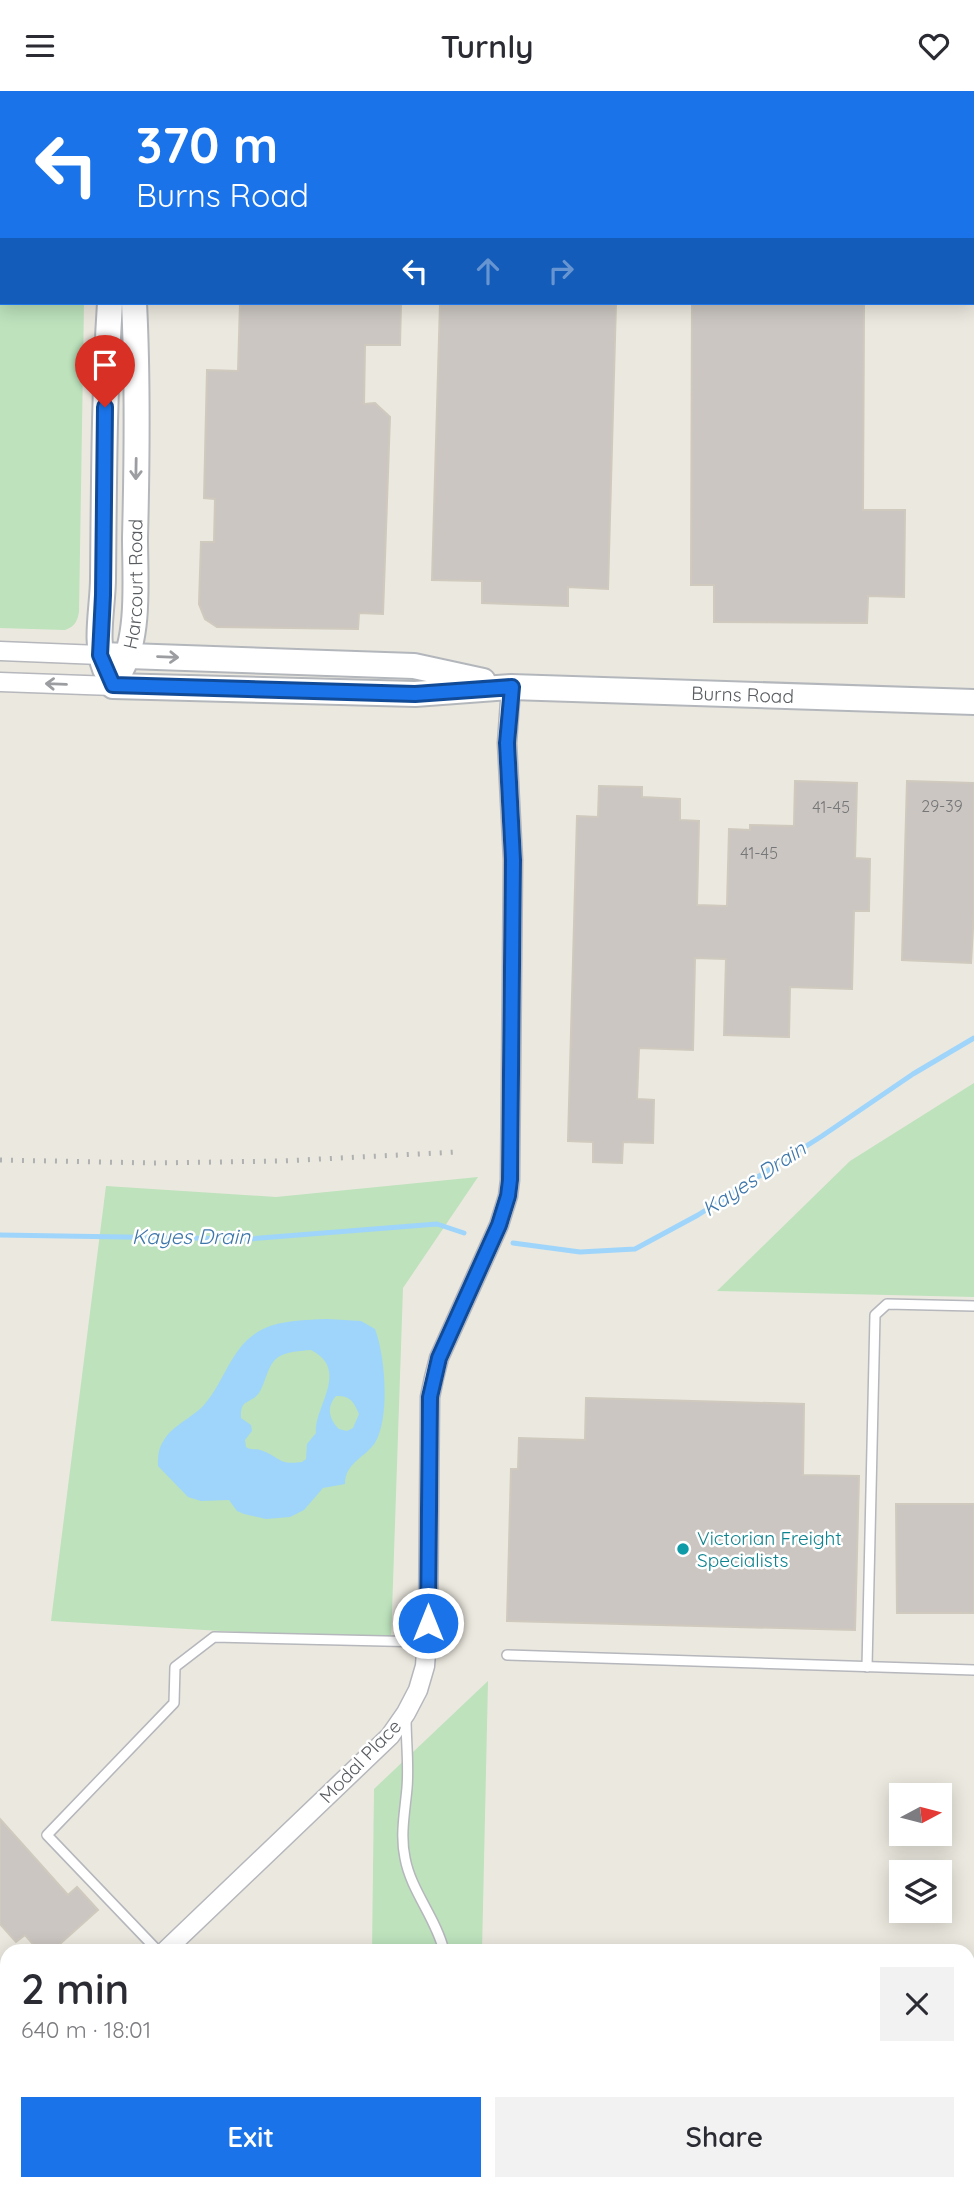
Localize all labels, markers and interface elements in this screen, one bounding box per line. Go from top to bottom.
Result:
text: Turnly [440,26,534,66]
icon: menu [21,27,59,65]
icon: heart [915,27,953,65]
text: 370 m [136,114,278,175]
icon: left [21,119,112,210]
text: Burns Road [136,175,309,215]
icon: left [396,252,434,290]
icon: ahead [469,252,507,290]
icon: right [542,252,580,290]
pin [75,335,135,407]
icon: arrive [86,346,124,384]
one-way arrow [130,457,143,480]
street label: Harcourt Road [118,519,148,651]
one-way arrow [156,651,179,664]
one-way arrow [45,677,68,691]
street label: Burns Road [691,681,794,708]
house number: 29-39 [921,796,963,816]
house number: 41-45 [812,797,850,817]
house number: 41-45 [740,843,778,863]
water label: Kayes Drain [697,1135,811,1221]
water label: Kayes Drain [132,1223,251,1249]
place label: Victorian Freight Specialists [697,1526,842,1572]
marker: Victorian Freight Specialists [675,1541,691,1557]
position arrow [391,1586,465,1660]
street label: Modal Place [314,1714,406,1808]
north arrow [889,1783,952,1846]
map controls [889,1783,952,1923]
button: layers [889,1860,952,1923]
text: 2 min [21,1962,129,2015]
button: close [880,1967,954,2041]
text: 640 m · 18:01 [21,2015,151,2044]
button: Exit [21,2097,481,2177]
button: Share [495,2097,954,2177]

